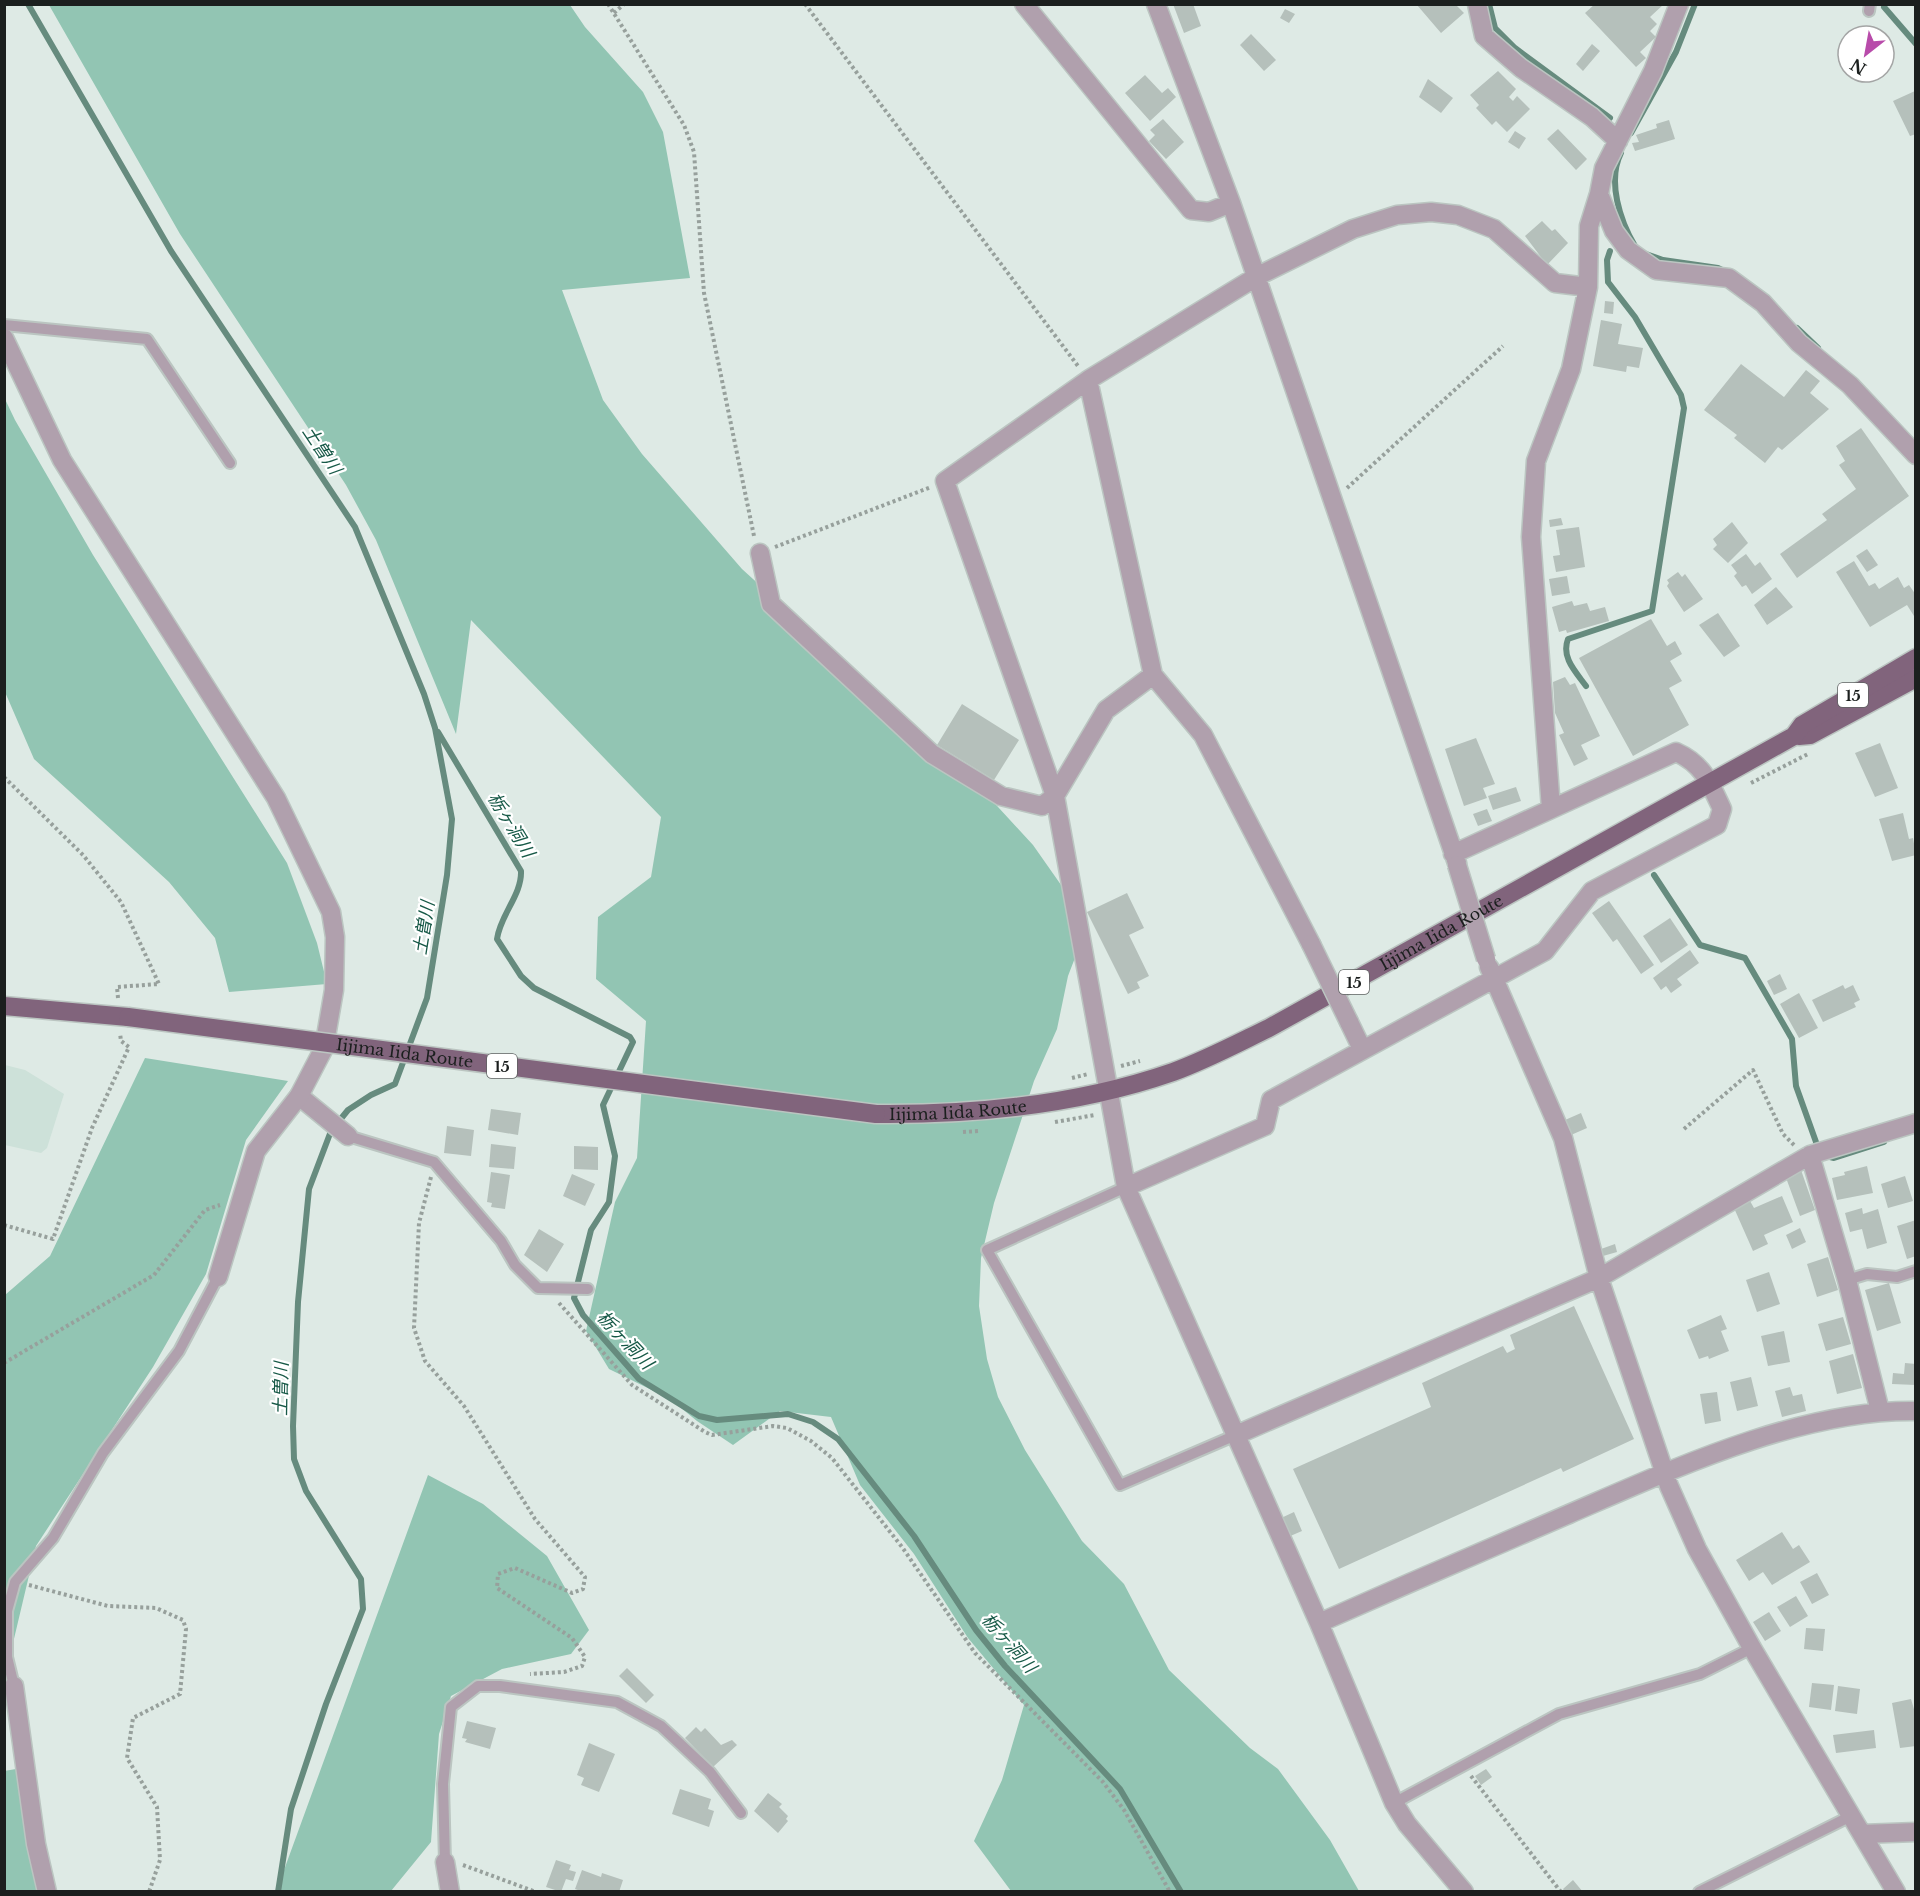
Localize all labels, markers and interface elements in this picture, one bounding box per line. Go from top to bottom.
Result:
north arrow [1836,24,1896,84]
text: N [1847,54,1870,79]
water label: 土曽川 [298,421,347,480]
road number: 15 [1838,683,1868,707]
water label: 栃ヶ洞川 [483,788,540,863]
street label: Iijima Iida Route [1376,890,1506,975]
water label: 土曽川 [409,898,439,956]
road number: 15 [1339,970,1369,994]
street label: Iijima Iida Route [335,1034,474,1072]
road number: 15 [487,1054,517,1078]
street label: Iijima Iida Route [889,1096,1028,1124]
water label: 栃ヶ洞川 [592,1306,659,1375]
water label: 土曽川 [270,1360,293,1416]
water label: 栃ヶ洞川 [977,1609,1042,1679]

